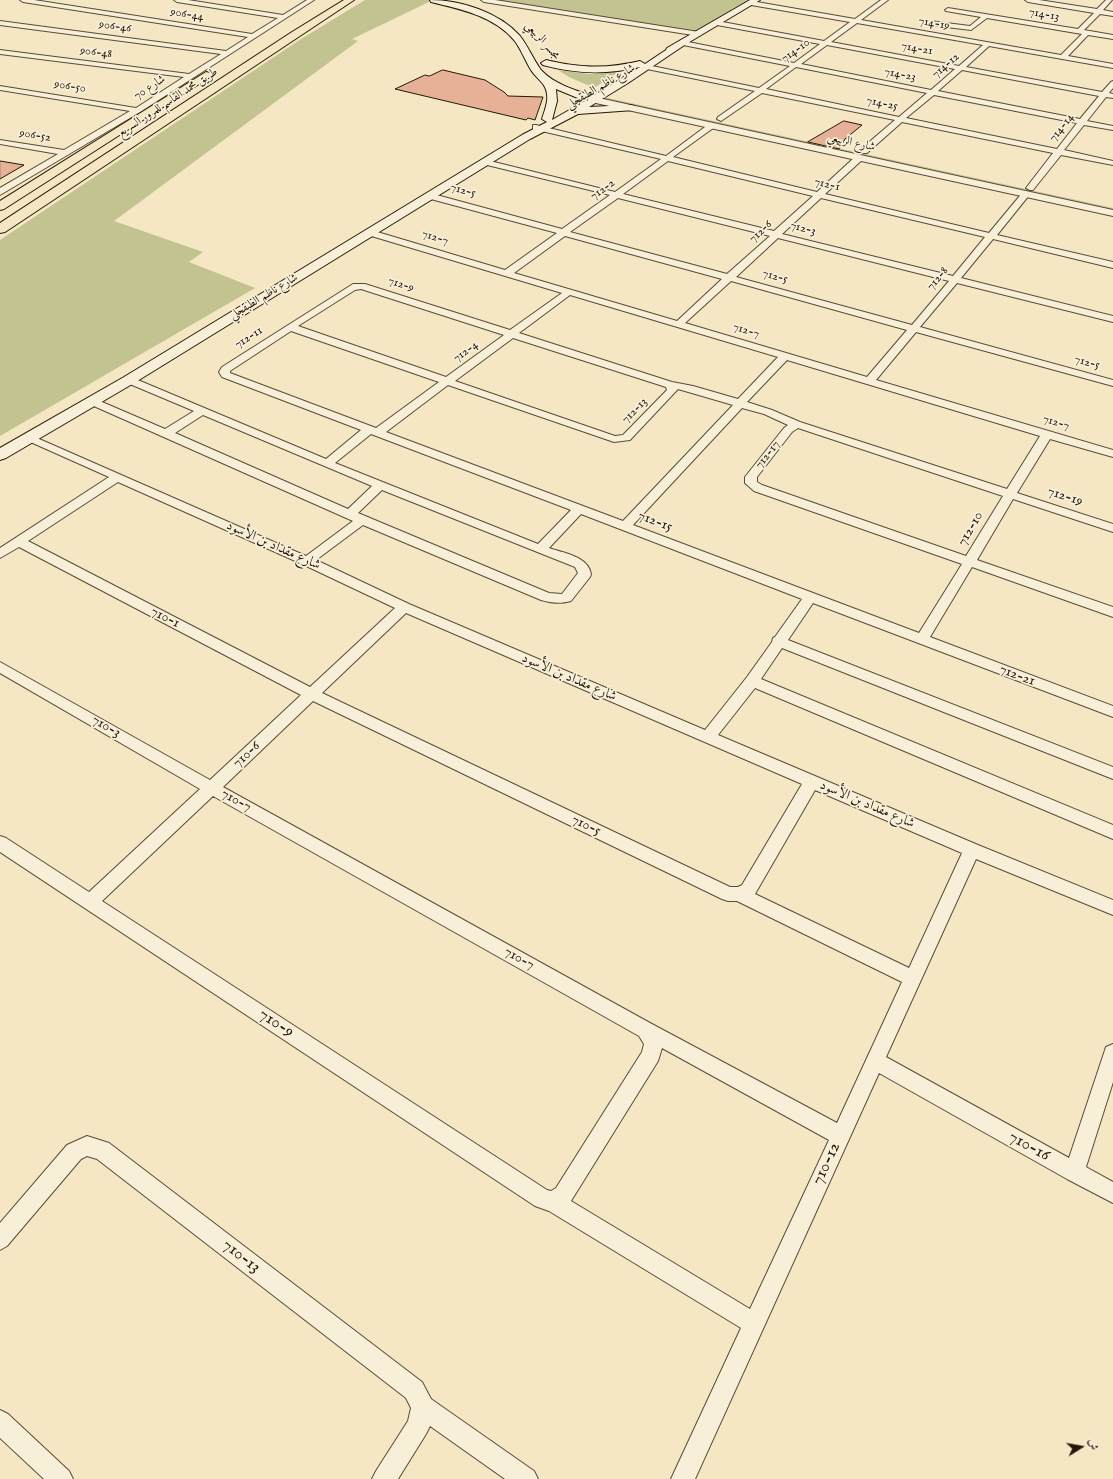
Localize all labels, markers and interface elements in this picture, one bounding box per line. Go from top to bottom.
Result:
street label: 906-44 [169,5,205,25]
street label: 714-13 [1028,5,1060,25]
street label: 714-19 [917,14,951,34]
street label: 906-46 [98,18,132,36]
street label: مجسر الربيعي [521,19,563,63]
street label: 714-10 [779,36,813,66]
street label: 714-21 [900,39,934,59]
street label: 906-48 [79,44,113,62]
street label: 714-12 [929,50,963,82]
street label: شارع ناظم الطبقجلي [564,61,638,113]
street label: طريق محمد القاسم للمرور السريع [115,65,221,141]
street label: 714-23 [883,65,917,85]
street label: شارع 70 [131,72,169,104]
street label: 906-50 [53,77,87,97]
street label: 714-25 [865,94,899,114]
street label: 714-14 [1047,111,1077,145]
street label: 906-52 [18,126,52,146]
street label: شارع الربيعي [826,131,876,155]
street label: 712-1 [813,175,841,195]
street label: 712-2 [588,176,618,204]
street label: 712-5 [449,181,477,201]
street label: 712-6 [746,218,776,246]
street label: 712-3 [789,219,817,239]
street label: 712-7 [420,227,450,249]
street label: 712-8 [924,264,952,294]
street label: 712-5 [761,267,789,287]
street label: شارع ناظم الطبقجلي [227,271,301,323]
street label: 712-9 [386,274,416,296]
street label: 712-7 [731,320,761,342]
street label: 712-11 [232,324,266,352]
street label: 712-4 [451,338,481,366]
street label: 712-5 [1073,353,1101,373]
street label: 712-13 [619,395,651,427]
street label: 712-7 [1041,412,1071,434]
street label: 712-17 [753,438,783,472]
street label: 712-19 [1045,483,1085,511]
street label: 712-15 [636,508,674,536]
street label: 712-10 [955,509,987,549]
street label: شارع مقداد بن الأسود [223,518,323,574]
street label: 710-1 [148,604,182,632]
street label: شارع مقداد بن الأسود [519,650,619,706]
street label: 712-21 [997,662,1037,690]
street label: 710-3 [89,712,123,742]
street label: 710-6 [230,738,264,772]
street label: شارع مقداد بن الأسود [817,777,917,833]
street label: 710-7 [218,786,254,816]
street label: 710-5 [569,812,603,840]
street label: 710-7 [501,944,537,974]
street label: 710-9 [255,1005,297,1043]
street label: 710-16 [1005,1127,1053,1167]
street label: 710-12 [808,1139,846,1189]
street label: 710-13 [218,1236,264,1278]
north arrow [1061,1427,1101,1467]
text: ش [1085,1438,1101,1451]

